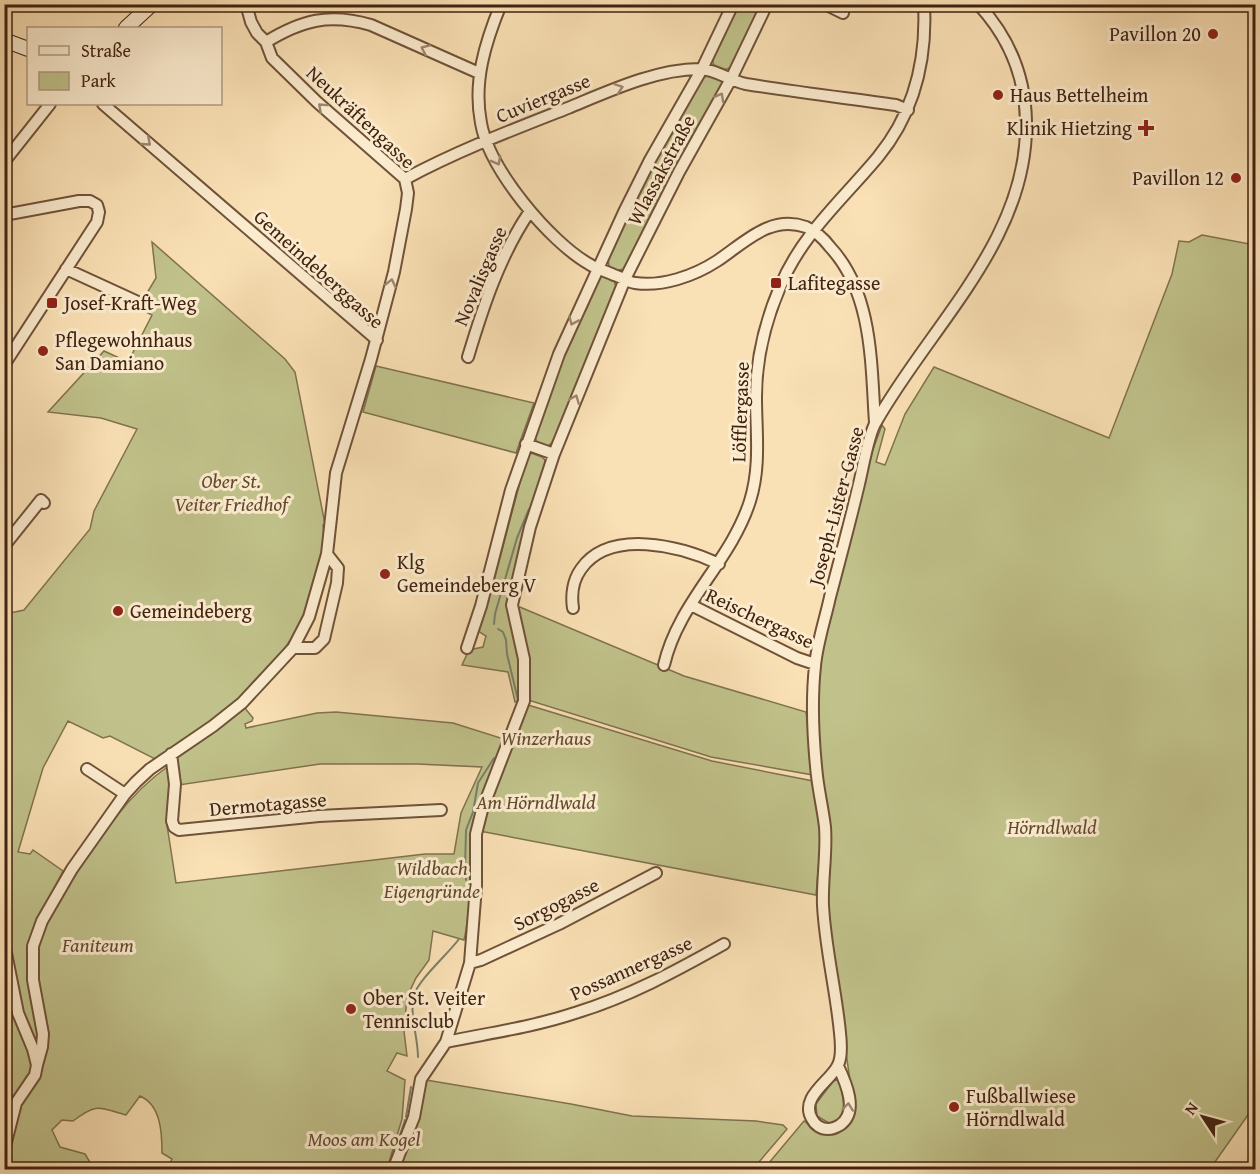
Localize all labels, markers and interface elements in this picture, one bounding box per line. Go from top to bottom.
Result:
place label: Pavillon 20 [1109,19,1201,48]
legend [27,27,222,105]
marker: Pavillon 20 [1206,27,1220,41]
text: Straße [81,37,131,64]
one-way arrow [421,45,432,57]
street label: Neukräftengasse [300,58,422,175]
street label: Cuviergasse [491,65,594,130]
text: Park [81,67,117,94]
place label: Haus Bettelheim [1010,80,1149,109]
one-way arrow [613,83,624,96]
marker: Haus Bettelheim [991,88,1005,102]
one-way arrow [713,93,724,103]
one-way arrow [318,103,329,114]
street label: Wlassakstraße [619,109,702,230]
place label: Klinik Hietzing [1007,113,1132,142]
marker: Klinik Hietzing [1137,119,1155,137]
one-way arrow [140,135,151,146]
one-way arrow [490,154,501,165]
place label: Pavillon 12 [1132,163,1224,192]
marker: Pavillon 12 [1229,171,1243,185]
street label: Gemeindeberggasse [248,202,391,335]
street label: Novalisgasse [446,221,514,330]
place label: Lafitegasse [788,268,880,297]
marker: Lafitegasse [769,276,783,290]
one-way arrow [384,278,397,288]
place label: Josef-Kraft-Weg [61,288,196,317]
marker: Josef-Kraft-Weg [45,296,59,310]
one-way arrow [569,315,581,326]
place label: Pflegewohnhaus San Damiano [55,325,193,377]
marker: Pflegewohnhaus San Damiano [36,344,50,358]
street label: Löfflergasse [723,361,756,463]
one-way arrow [568,395,580,406]
street label: Joseph-Lister-Gasse [800,423,871,592]
park label: Ober St. Veiter Friedhof [174,466,292,518]
place label: Klg Gemeindeberg V [397,547,536,599]
marker: Klg Gemeindeberg V [378,567,392,581]
street label: Reischergasse [701,580,819,655]
place label: Gemeindeberg [130,596,252,625]
marker: Gemeindeberg [111,604,125,618]
park label: Winzerhaus [501,723,592,752]
street label: Dermotagasse [208,784,328,823]
park label: Am Hörndlwald [475,787,596,816]
park label: Hörndlwald [1006,812,1097,841]
park label: Wildbach Eigengründe [383,853,480,905]
street label: Sorgogasse [508,870,604,938]
street label: Possannergasse [565,928,697,1007]
park label: Faniteum [61,930,134,959]
place label: Ober St. Veiter Tennisclub [363,983,485,1035]
marker: Ober St. Veiter Tennisclub [344,1002,358,1016]
place label: Fußballwiese Hörndlwald [966,1081,1076,1133]
north arrow [1173,1087,1233,1147]
text: N [1178,1097,1204,1120]
marker: Fußballwiese Hörndlwald [947,1100,961,1114]
one-way arrow [841,1102,854,1112]
park label: Moos am Kogel [307,1124,421,1153]

